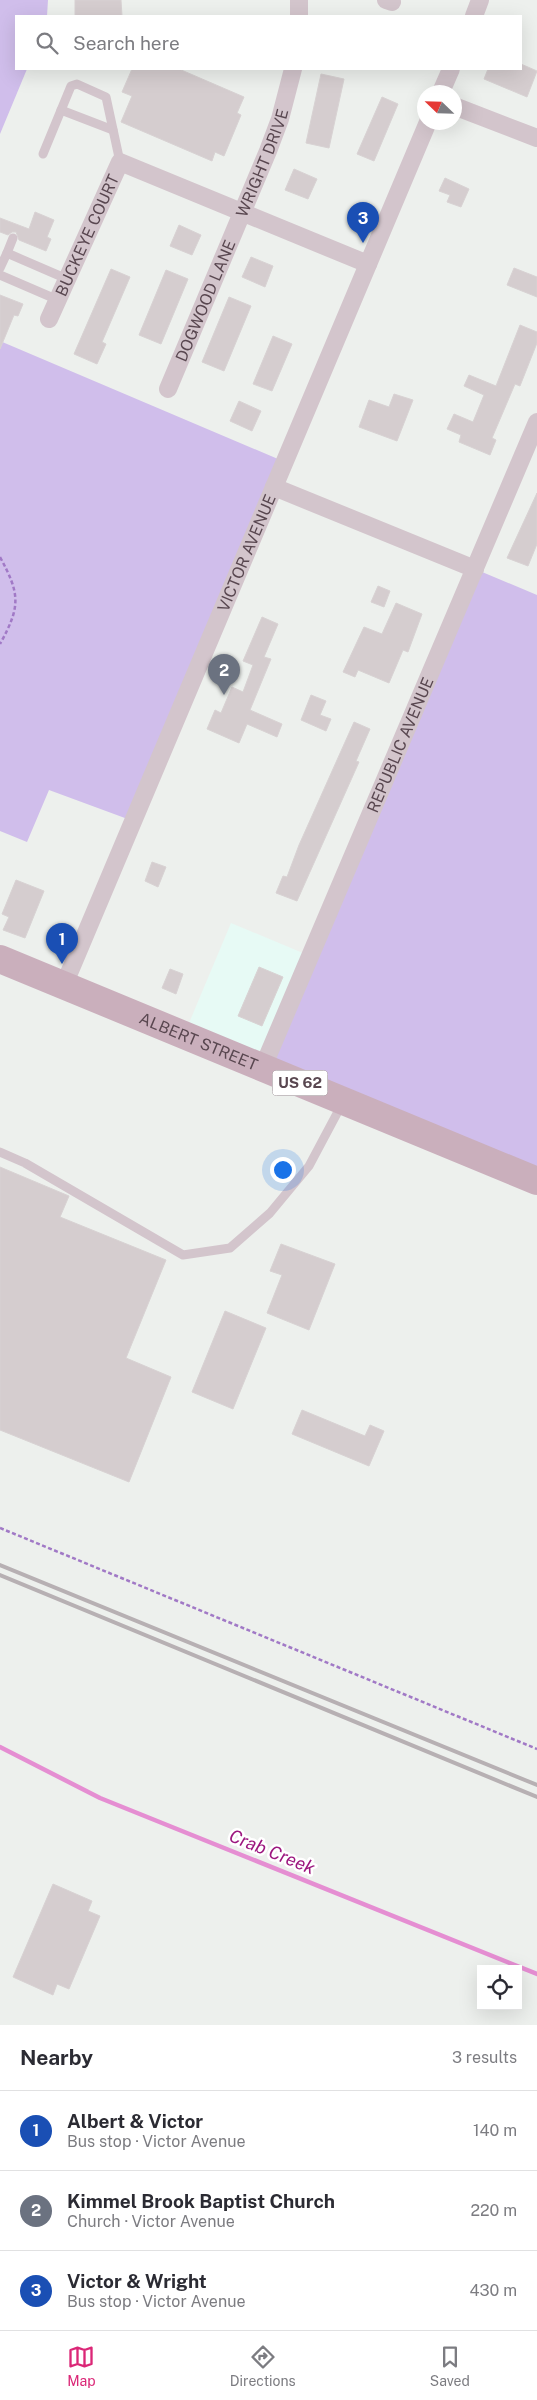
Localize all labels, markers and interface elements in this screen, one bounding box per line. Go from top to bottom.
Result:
search box [15,15,522,70]
icon: search [33,29,61,57]
text: Search here [73,32,180,54]
north arrow [417,85,462,130]
street label: WRIGHT DRIVE [232,107,292,220]
street label: BUCKEYE COURT [52,171,123,299]
pin: 3 [347,202,379,243]
street label: DOGWOOD LANE [172,237,240,364]
street label: VICTOR AVENUE [214,492,280,615]
pin: 2 [208,654,240,695]
street label: REPUBLIC AVENUE [363,674,437,816]
pin: 1 [46,923,78,964]
street label: ALBERT STREET [137,1009,261,1075]
road number: US 62 [272,1070,328,1096]
your location [270,1157,296,1183]
water label: Crab Creek [226,1825,318,1878]
map controls [477,1965,522,2010]
button: locate [477,1965,522,2010]
text: Nearby [20,2045,93,2070]
text: 3 results [452,2048,517,2067]
text: Albert & Victor [67,2110,203,2132]
text: 1 [33,2121,39,2140]
text: 140 m [473,2121,517,2140]
text: Bus stop · Victor Avenue [67,2132,246,2151]
text: Kimmel Brook Baptist Church [67,2190,335,2212]
text: 2 [31,2201,41,2220]
text: 220 m [470,2201,517,2220]
text: Church · Victor Avenue [67,2212,235,2231]
text: Victor & Wright [67,2270,207,2292]
text: 3 [31,2281,41,2300]
text: 430 m [469,2281,517,2300]
text: Bus stop · Victor Avenue [67,2292,246,2311]
tab: Map [67,2343,96,2389]
tab: Directions [230,2343,296,2389]
tab: Saved [430,2343,470,2389]

